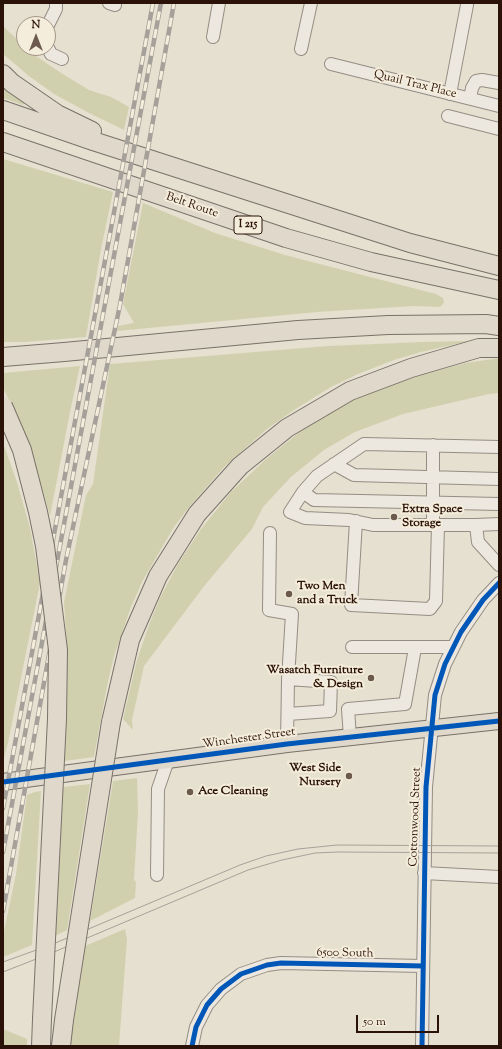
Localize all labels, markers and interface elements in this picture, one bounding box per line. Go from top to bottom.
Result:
north arrow [16,16,56,56]
text: N [32,17,40,33]
street label: Quail Trax Place [372,68,458,102]
street label: Belt Route [164,190,220,222]
road number: I 215 [234,216,262,234]
place label: Extra Space Storage [402,503,463,531]
marker: Extra Space Storage [389,512,399,522]
place label: Two Men and a Truck [297,580,358,608]
marker: Two Men and a Truck [284,589,294,599]
place label: Wasatch Furniture & Design [266,664,363,692]
marker: Wasatch Furniture & Design [366,673,376,683]
street label: Winchester Street [202,725,296,753]
place label: West Side Nursery [289,762,341,790]
street label: Cottonwood Street [407,767,425,867]
marker: West Side Nursery [344,771,354,781]
place label: Ace Cleaning [198,785,268,799]
marker: Ace Cleaning [185,787,195,797]
street label: 6500 South [316,946,374,962]
scale bar [358,1007,441,1033]
text: 50 m [363,1013,386,1031]

